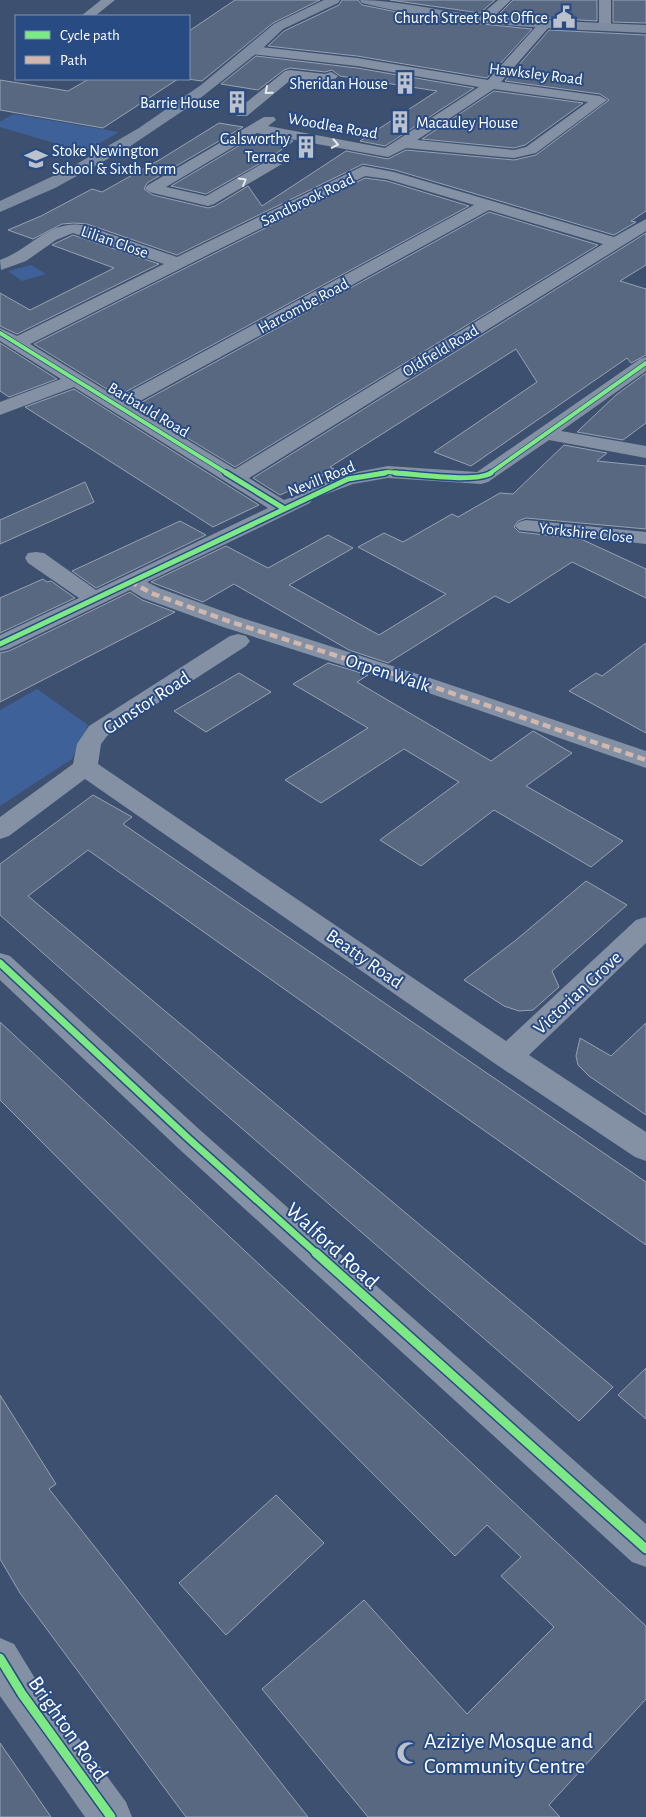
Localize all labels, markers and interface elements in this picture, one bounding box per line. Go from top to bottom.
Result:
public building icon: Church Street Post Office [551,4,577,30]
place label: Church Street Post Office [394,10,548,26]
legend [15,15,190,80]
text: Cycle path [60,28,120,43]
text: Path [60,53,87,68]
street label: Hawksley Road [488,60,584,89]
building icon: Sheridan House [392,70,418,96]
place label: Sheridan House [290,76,388,92]
one-way arrow [264,86,273,95]
building icon: Barrie House [224,89,250,115]
place label: Barrie House [140,95,220,111]
building icon: Macauley House [387,109,413,135]
street label: Woodlea Road [287,110,379,142]
place label: Macauley House [416,115,518,132]
place label: Galsworthy Terrace [220,131,290,165]
building icon: Galsworthy Terrace [293,134,319,160]
one-way arrow [331,138,340,148]
place label: Stoke Newington School & Sixth Form [52,143,176,177]
school or university icon: Stoke Newington School & Sixth Form [23,146,49,172]
street label: Sandbrook Road [258,170,357,229]
one-way arrow [237,178,246,188]
street label: Lilian Close [79,223,150,261]
street label: Harcombe Road [256,275,351,336]
street label: Oldfield Road [400,322,481,380]
street label: Barbauld Road [105,379,192,440]
street label: Nevill Road [285,458,357,500]
street label: Yorkshire Close [538,520,634,546]
street label: Orpen Walk [343,651,432,696]
street label: Gunstor Road [100,668,194,738]
street label: Beatty Road [322,926,406,993]
street label: Victorian Grove [530,948,626,1038]
street label: Walford Road [282,1198,383,1293]
street label: Brighton Road [24,1672,112,1785]
place label: Aziziye Mosque and Community Centre [424,1730,593,1777]
mosque icon: Aziziye Mosque and Community Centre [395,1740,421,1766]

